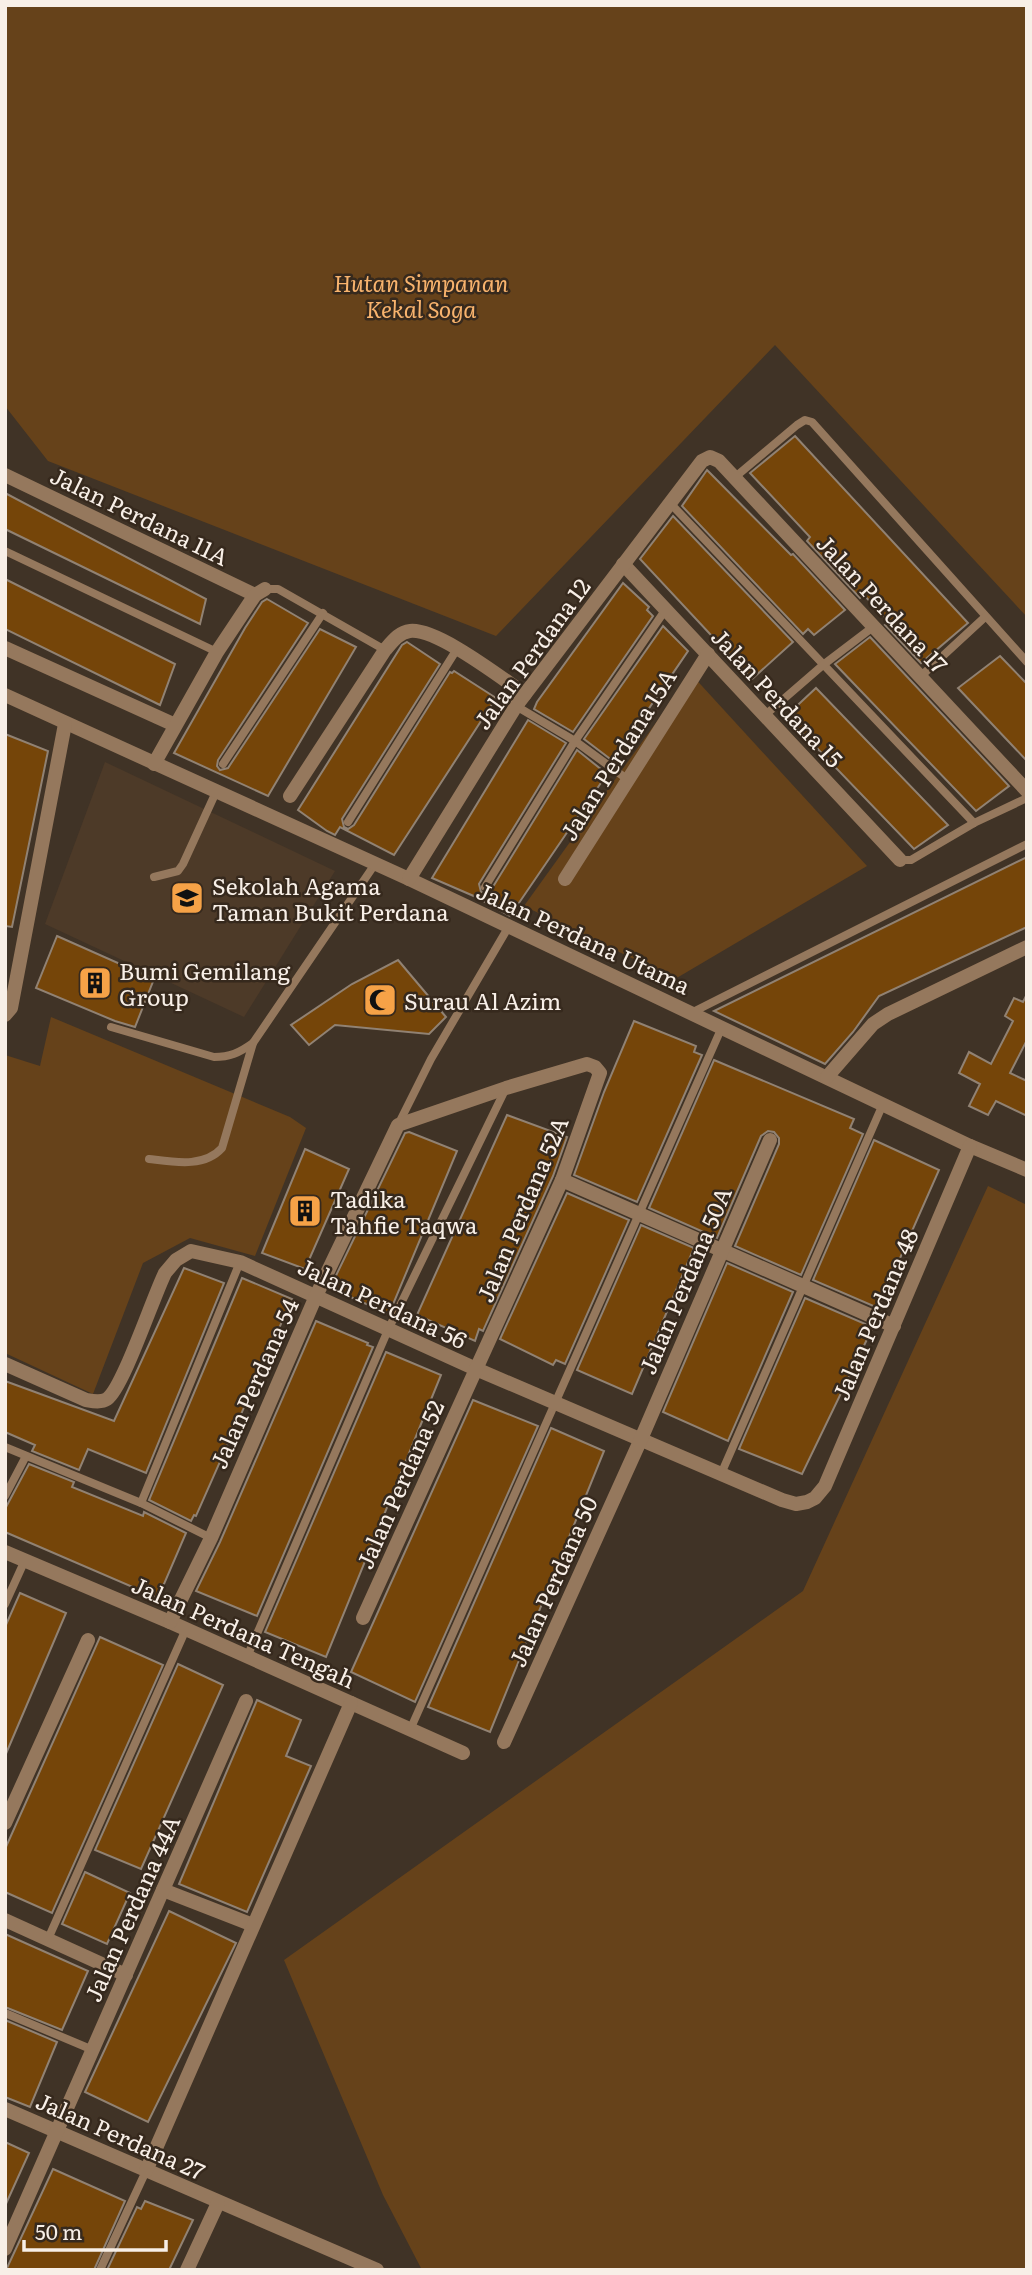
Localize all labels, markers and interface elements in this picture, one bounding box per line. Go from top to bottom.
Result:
park label: Hutan Simpanan Kekal Soga [333,265,509,325]
street label: Jalan Perdana 11A [45,457,235,573]
street label: Jalan Perdana 17 [810,526,957,680]
street label: Jalan Perdana 12 [464,570,598,736]
street label: Jalan Perdana 15 [704,620,852,774]
street label: Jalan Perdana 15A [550,662,684,846]
place label: Sekolah Agama Taman Bukit Perdana [212,868,449,928]
street label: Jalan Perdana Utama [472,873,697,1002]
school or university icon: Sekolah Agama Taman Bukit Perdana [168,879,206,917]
place label: Bumi Gemilang Group [119,953,290,1013]
building icon: Bumi Gemilang Group [76,964,114,1002]
mosque icon: Surau Al Azim [361,981,399,1019]
place label: Surau Al Azim [404,983,561,1017]
street label: Jalan Perdana 52A [467,1111,575,1307]
place label: Tadika Tahfie Taqwa [330,1181,478,1241]
street label: Jalan Perdana 50A [629,1181,739,1379]
building icon: Tadika Tahfie Taqwa [286,1192,324,1230]
street label: Jalan Perdana 48 [822,1223,926,1405]
street label: Jalan Perdana 56 [293,1248,473,1356]
street label: Jalan Perdana 54 [200,1292,306,1474]
street label: Jalan Perdana 52 [347,1394,451,1574]
street label: Jalan Perdana 50 [499,1490,605,1672]
street label: Jalan Perdana Tengah [127,1566,361,1696]
street label: Jalan Perdana 44A [75,1809,187,2007]
street label: Jalan Perdana 27 [31,2083,211,2188]
scale bar [24,2208,166,2252]
text: 50 m [35,2215,82,2246]

